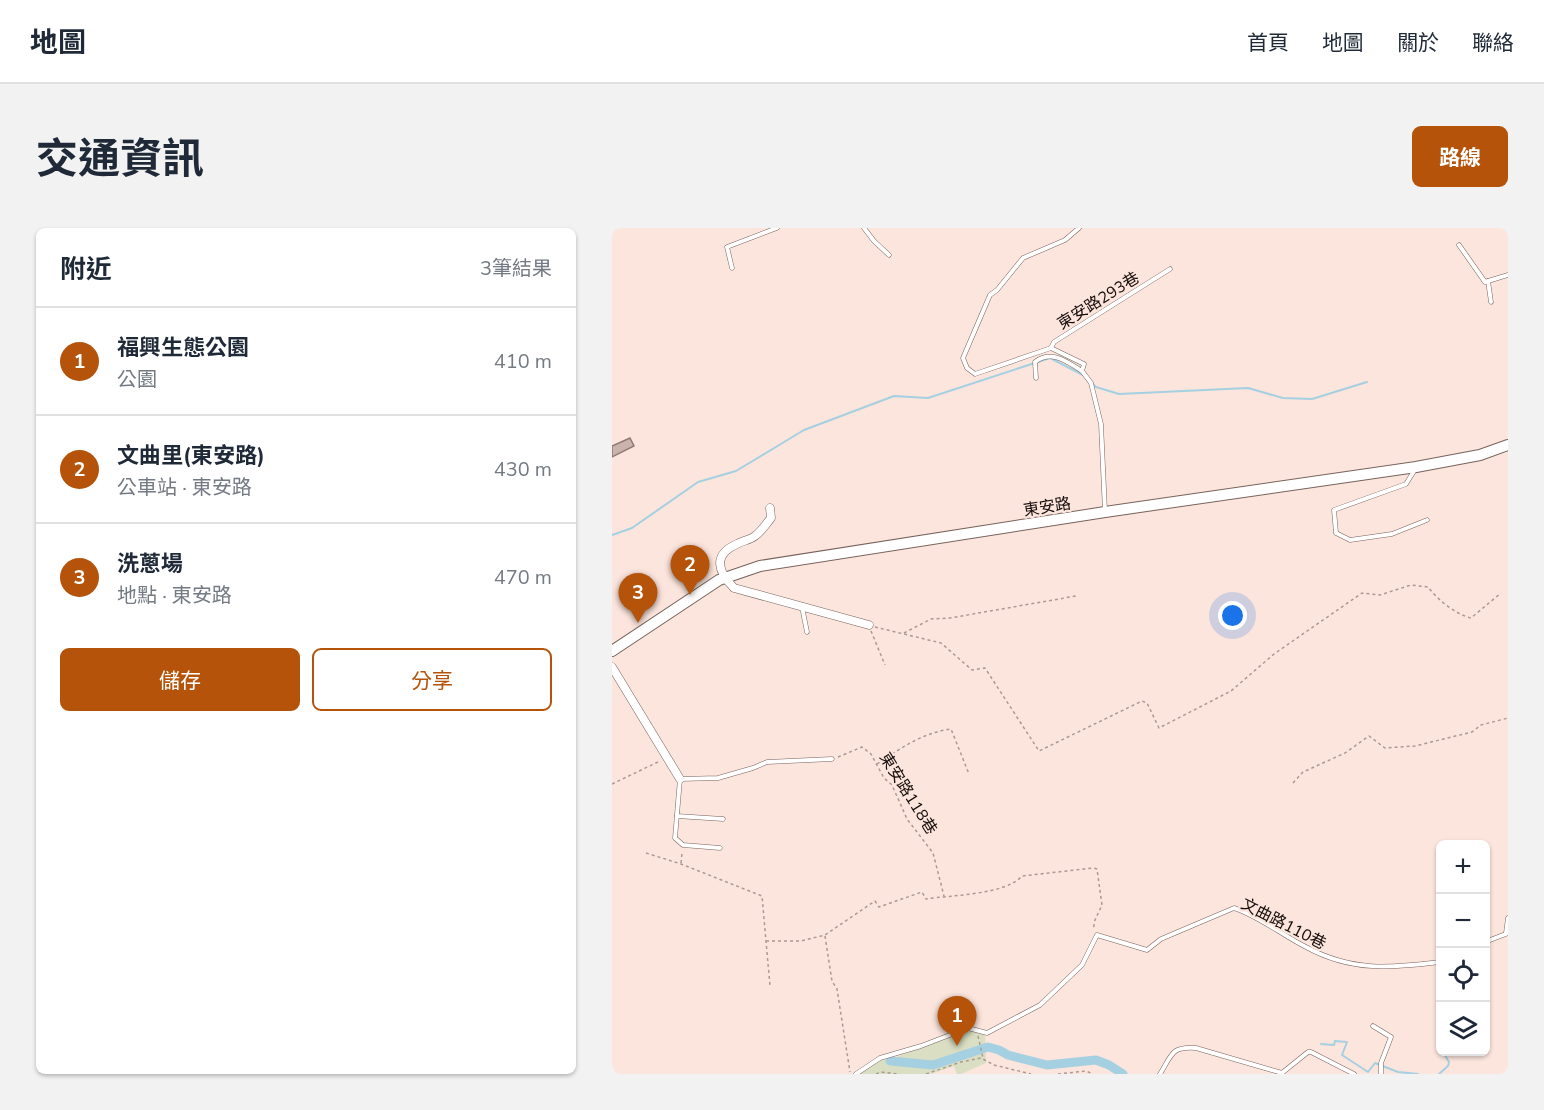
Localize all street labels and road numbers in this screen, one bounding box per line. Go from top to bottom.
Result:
street label: 東安路293巷 [1053,267,1144,335]
street label: 東安路 [1022,492,1073,522]
street label: 東安路118巷 [874,748,942,839]
street label: 文曲路110巷 [1237,893,1330,955]

